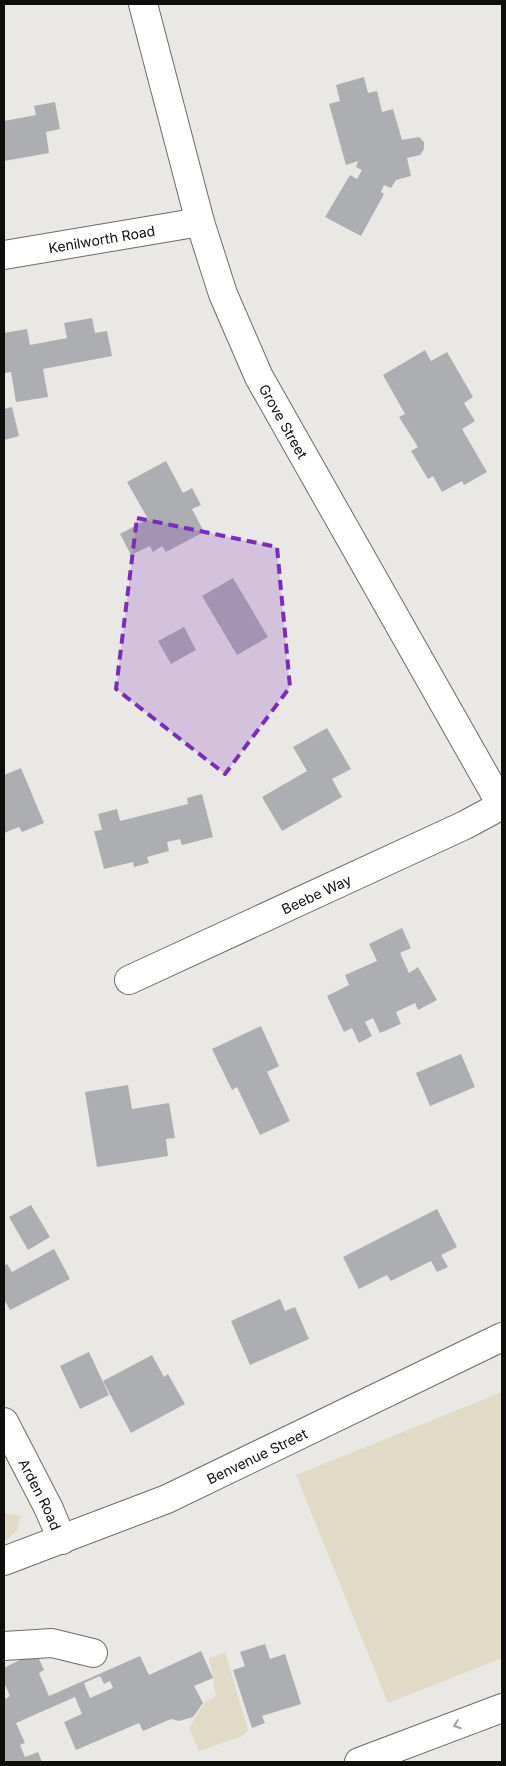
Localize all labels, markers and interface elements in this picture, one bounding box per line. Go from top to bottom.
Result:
street label: Kenilworth Road [47,221,156,256]
street label: Grove Street [256,381,312,462]
street label: Beebe Way [279,870,354,917]
street label: Benvenue Street [204,1424,310,1487]
street label: Arden Road [16,1456,65,1532]
one-way arrow [453,1719,461,1729]

